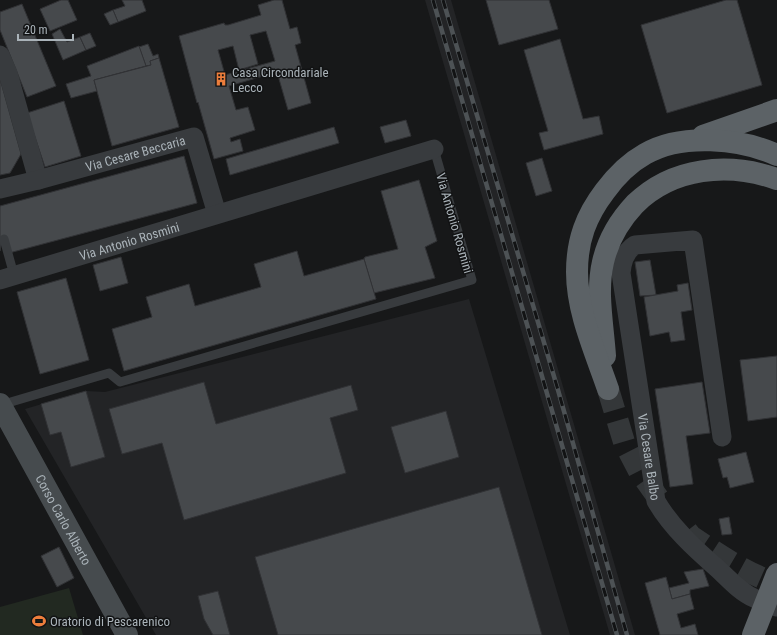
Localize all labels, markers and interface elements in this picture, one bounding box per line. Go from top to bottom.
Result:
scale bar [18,16,73,42]
text: 20 m [24,23,48,37]
place label: Casa Circondariale Lecco [232,65,329,95]
building icon: Casa Circondariale Lecco [213,71,229,87]
street label: Via Cesare Beccaria [84,133,187,175]
street label: Via Antonio Rosmini [433,171,476,275]
street label: Via Antonio Rosmini [78,219,181,264]
street label: Via Cesare Balbo [635,413,663,501]
street label: Corso Carlo Alberto [32,472,94,568]
sports icon: Oratorio di Pescarenico [31,613,47,629]
place label: Oratorio di Pescarenico [50,614,170,629]

